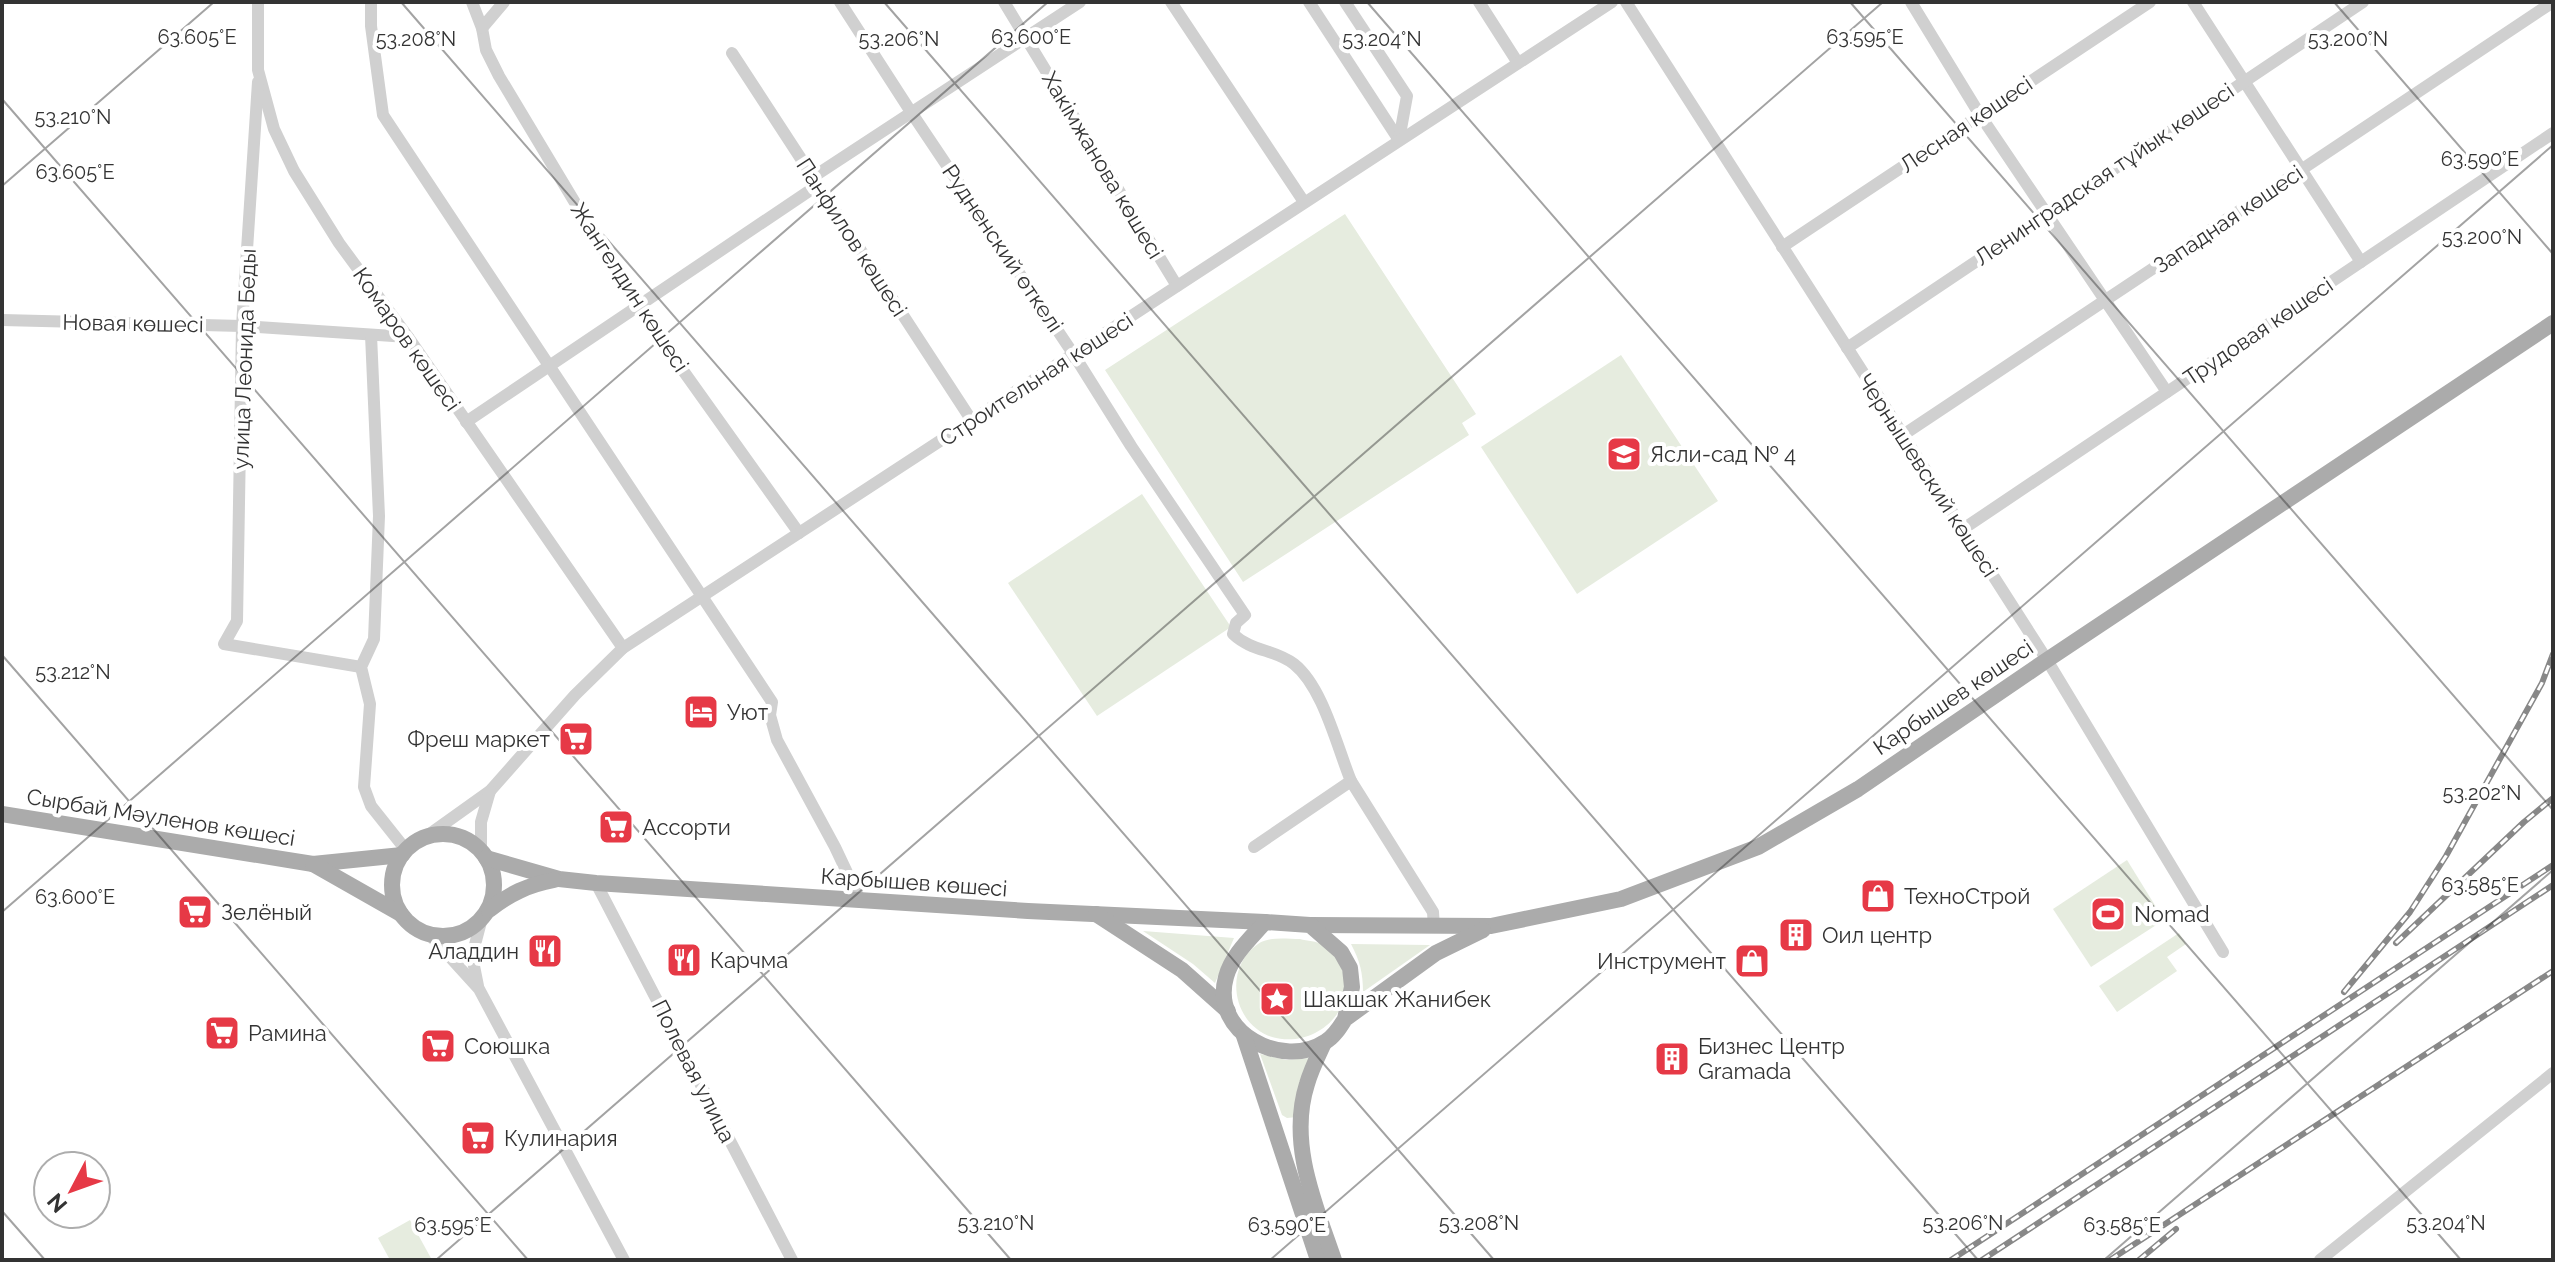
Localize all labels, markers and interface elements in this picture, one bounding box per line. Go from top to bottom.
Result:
text: 63.605°E [157,25,237,49]
text: 63.600°E [991,25,1071,49]
text: 63.595°E [1826,25,1904,49]
text: 53.208°N [376,27,456,51]
text: 53.206°N [859,27,939,51]
text: 53.204°N [1342,27,1422,51]
text: 53.200°N [2308,27,2388,51]
street label: Хакімжанова көшесі [1037,67,1169,263]
street label: Лесная көшесі [1895,70,2037,178]
street label: Ленинградская тұйық көшесі [1970,77,2238,271]
text: 53.210°N [35,105,111,129]
text: 63.590°E [2441,147,2519,171]
street label: Панфилов көшесі [791,153,913,321]
street label: Рудненский өткелі [937,159,1069,337]
street label: Западная көшесі [2148,159,2308,279]
text: 63.605°E [35,160,115,184]
street label: Жангелдин көшесі [566,198,694,376]
text: 53.200°N [2442,225,2522,249]
street label: улица Леонида Беды [227,248,261,470]
street label: Комаров көшесі [348,262,466,416]
street label: Трудовая көшесі [2178,271,2338,391]
street label: Строительная көшесі [935,307,1137,451]
street label: Новая көшесі [62,309,204,337]
street label: Чернышевский көшесі [1853,368,2003,582]
school or university icon: Ясли-сад № 4 [1605,435,1643,473]
place label: Ясли-сад № 4 [1650,441,1796,467]
street label: Карбышев көшесі [1868,634,2038,760]
text: 53.212°N [35,660,111,684]
hotel icon: Уют [682,693,720,731]
place label: Уют [727,699,769,725]
supermarket icon: Фреш маркет [557,720,595,758]
place label: Фреш маркет [407,726,550,752]
text: 53.202°N [2443,781,2521,805]
street label: Сырбай Мәуленов көшесі [25,783,297,851]
supermarket icon: Ассорти [597,808,635,846]
place label: Ассорти [642,814,731,840]
street label: Карбышев көшесі [820,863,1008,901]
text: 63.585°E [2441,873,2519,897]
shop icon: ТехноСтрой [1859,877,1897,915]
place label: ТехноСтрой [1904,883,2030,909]
text: 63.600°E [35,885,115,909]
supermarket icon: Зелёный [176,893,214,931]
sports icon: Nomad [2089,895,2127,933]
place label: Зелёный [221,899,312,925]
place label: Nomad [2134,901,2210,927]
building icon: Оил центр [1777,916,1815,954]
place label: Оил центр [1822,922,1932,948]
restaurant icon: Аладдин [526,932,564,970]
place label: Аладдин [428,938,519,964]
restaurant icon: Карчма [665,941,703,979]
shop icon: Инструмент [1733,942,1771,980]
place label: Карчма [710,947,788,973]
place label: Инструмент [1597,948,1726,974]
place icon: Шакшак Жанибек [1258,980,1296,1018]
place label: Шакшак Жанибек [1303,986,1491,1012]
street label: Полевая улица [647,995,741,1147]
supermarket icon: Рамина [203,1014,241,1052]
place label: Рамина [248,1020,327,1046]
supermarket icon: Союшка [419,1027,457,1065]
place label: Союшка [464,1033,550,1059]
place label: Бизнес Центр Gramada [1698,1033,1845,1084]
building icon: Бизнес Центр Gramada [1653,1040,1691,1078]
supermarket icon: Кулинария [459,1119,497,1157]
place label: Кулинария [504,1125,618,1151]
north arrow [32,1150,112,1230]
text: N [42,1188,72,1218]
text: 53.210°N [958,1211,1034,1235]
text: 53.208°N [1439,1211,1519,1235]
text: 53.206°N [1923,1211,2003,1235]
text: 53.204°N [2406,1211,2486,1235]
text: 63.595°E [414,1213,492,1237]
text: 63.590°E [1248,1213,1326,1237]
text: 63.585°E [2083,1213,2161,1237]

